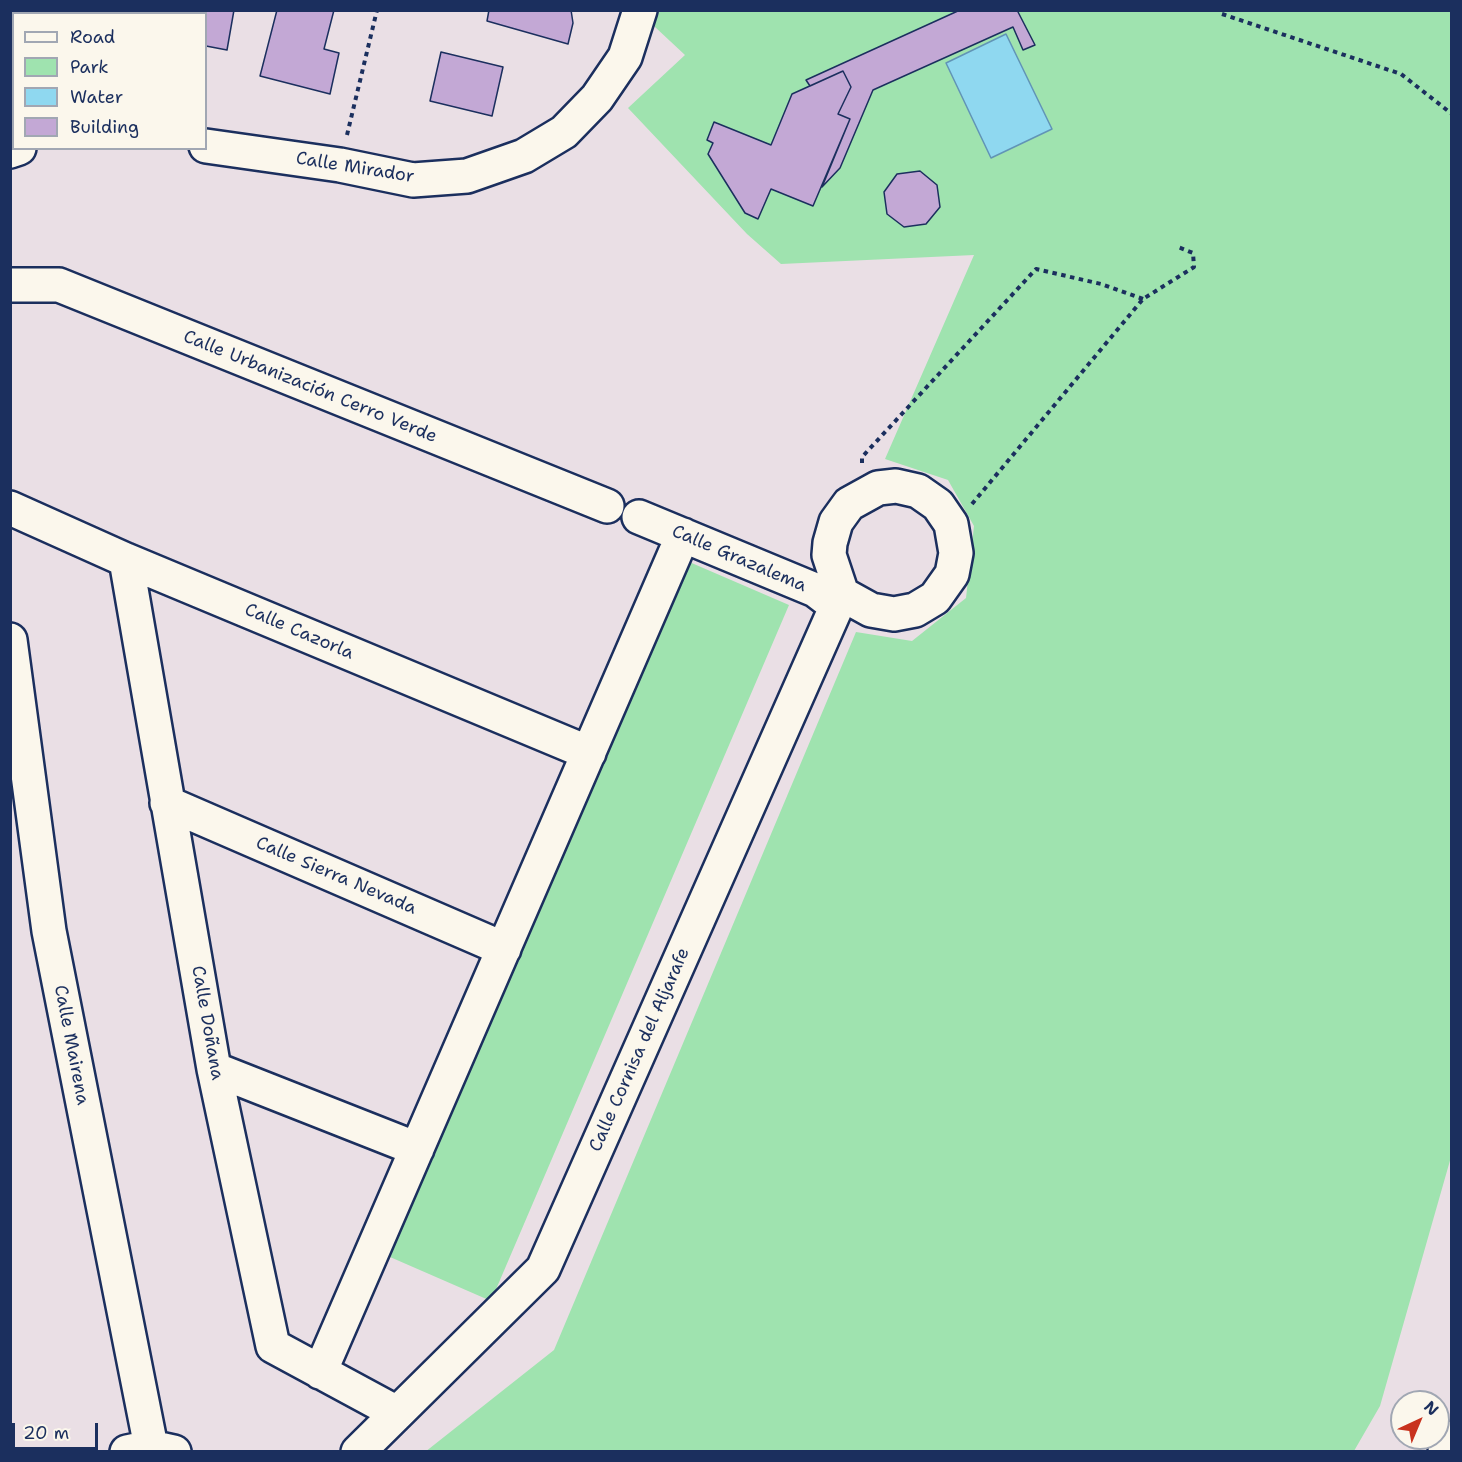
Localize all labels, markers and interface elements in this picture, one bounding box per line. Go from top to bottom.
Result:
legend [12,12,207,150]
text: Road [70,25,115,49]
text: Park [70,55,109,79]
text: Water [70,85,123,109]
text: Building [70,115,139,139]
street label: Calle Mirador [294,148,416,188]
street label: Calle Urbanización Cerro Verde [180,326,440,448]
street label: Calle Grazalema [668,521,810,597]
street label: Calle Cazorla [241,599,357,665]
street label: Calle Sierra Nevada [252,832,420,920]
street label: Calle Cornisa del Aljarafe [585,945,695,1155]
street label: Calle Doñana [186,964,228,1082]
street label: Calle Mairena [49,983,93,1107]
north arrow [1390,1390,1450,1450]
text: N [1420,1396,1443,1420]
scale bar [15,1411,100,1449]
text: 20 m [23,1421,69,1445]

